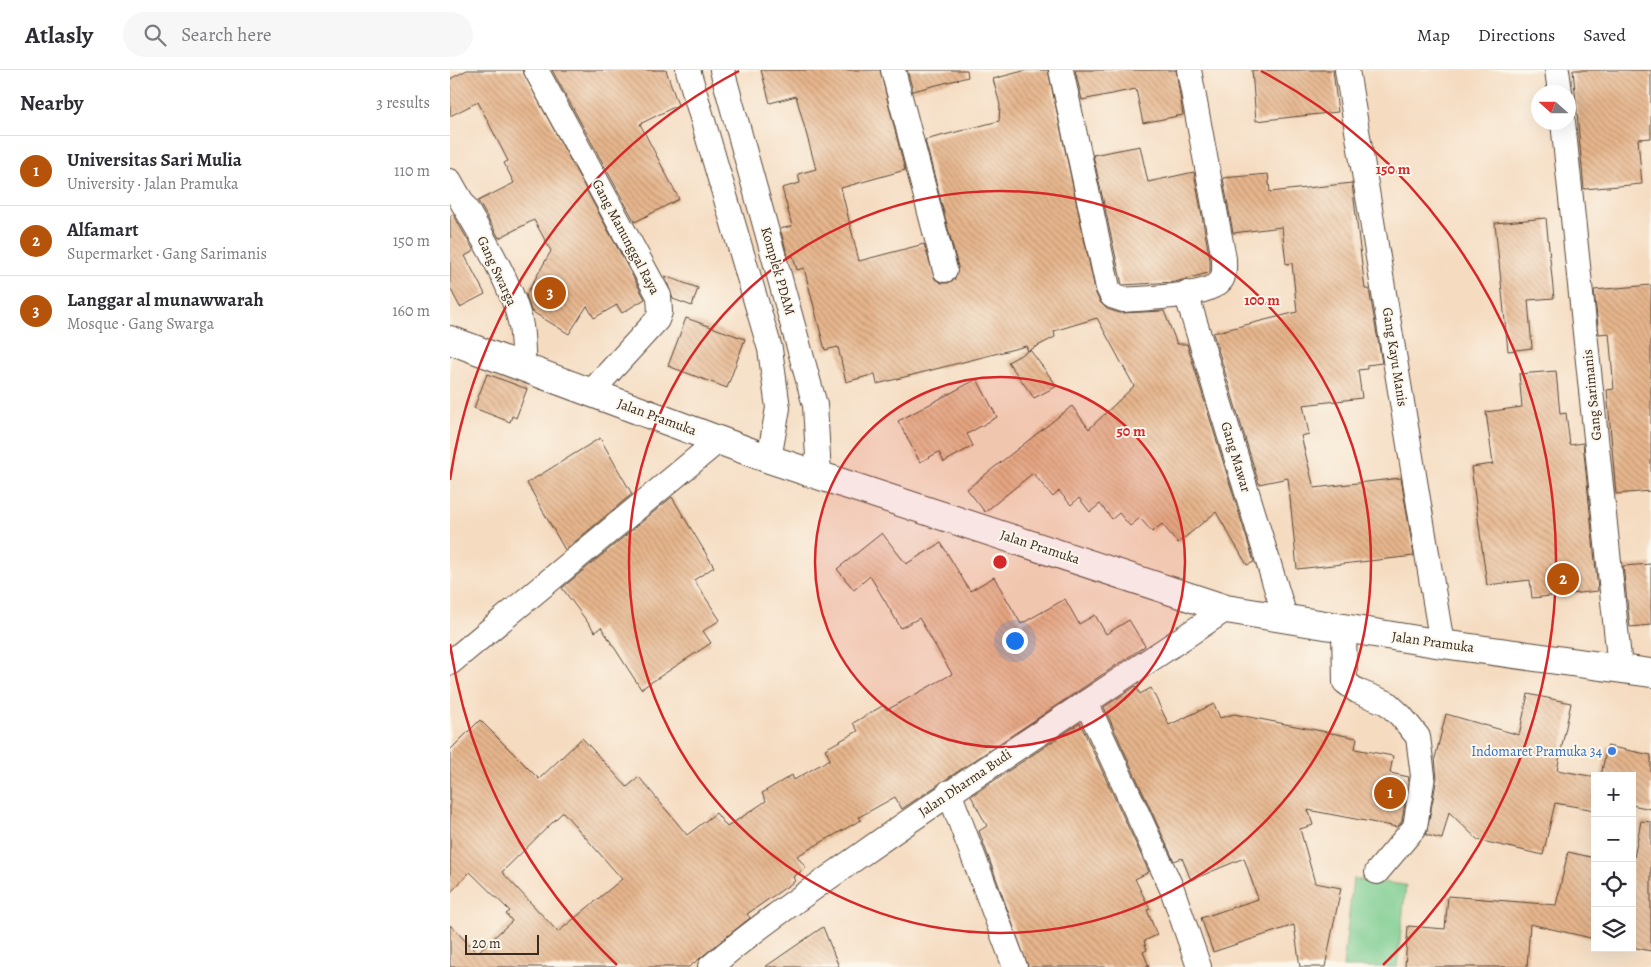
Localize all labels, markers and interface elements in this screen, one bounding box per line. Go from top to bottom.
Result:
search box [123,12,473,57]
text: Atlasly [25,19,93,51]
icon: search [141,21,169,49]
text: Search here [181,22,272,48]
text: Map [1417,23,1450,47]
text: Directions [1478,23,1555,47]
text: Saved [1583,23,1626,47]
north arrow [1531,85,1576,130]
text: Nearby [20,89,83,117]
text: 3 results [376,92,430,114]
text: Universitas Sari Mulia [67,147,242,173]
text: 150 m [1376,159,1411,179]
text: 1 [33,160,39,182]
text: 110 m [394,160,430,182]
text: University · Jalan Pramuka [67,173,239,195]
street label: Gang Manunggal Raya [588,176,665,298]
text: Alfamart [67,217,139,243]
street label: Komplek PDAM [756,225,800,318]
text: 2 [32,230,40,252]
text: 150 m [393,230,430,252]
street label: Gang Swarga [472,233,522,310]
text: Supermarket · Gang Sarimanis [67,243,267,265]
pin: 3 [534,274,566,312]
text: Langgar al munawwarah [67,287,264,313]
text: 100 m [1244,290,1280,310]
text: 3 [33,300,39,322]
text: 160 m [392,300,430,322]
street label: Gang Kayu Manis [1378,306,1412,408]
text: Mosque · Gang Swarga [67,313,214,335]
street label: Gang Sarimanis [1578,348,1606,442]
street label: Jalan Pramuka [615,394,700,440]
street label: Gang Mawar [1216,419,1256,495]
text: 50 m [1116,421,1146,441]
street label: Jalan Pramuka [998,525,1083,569]
centre of rings [991,553,1009,571]
pin: 2 [1547,560,1579,598]
street label: Jalan Pramuka [1391,627,1476,657]
your location [1002,628,1028,654]
place label: Indomaret Pramuka 34 [1471,742,1602,761]
street label: Jalan Dharma Budi [915,745,1015,821]
marker: Indomaret Pramuka 34 [1606,745,1618,757]
map controls [1591,772,1636,952]
button: + [1591,772,1636,817]
pin: 1 [1374,774,1406,812]
button: − [1591,817,1636,862]
button: locate [1591,862,1636,907]
button: layers [1591,907,1636,952]
scale bar [465,932,539,955]
text: 20 m [472,934,501,953]

